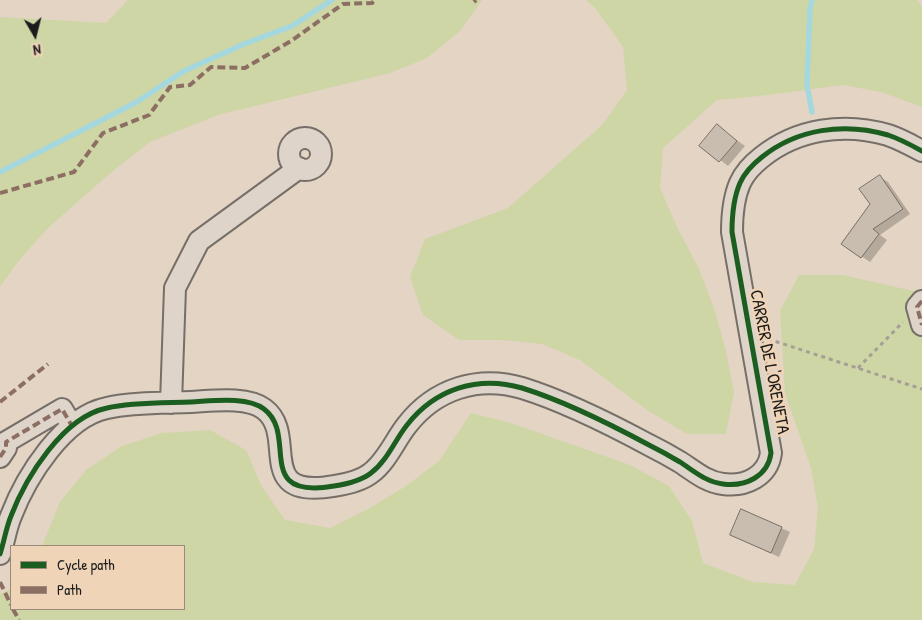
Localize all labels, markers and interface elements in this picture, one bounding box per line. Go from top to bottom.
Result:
north arrow [10,10,60,60]
text: N [32,40,42,60]
street label: CARRER DE L'ORENETA [744,288,794,436]
legend [10,545,185,610]
text: Cycle path [57,554,115,575]
text: Path [57,579,82,600]

